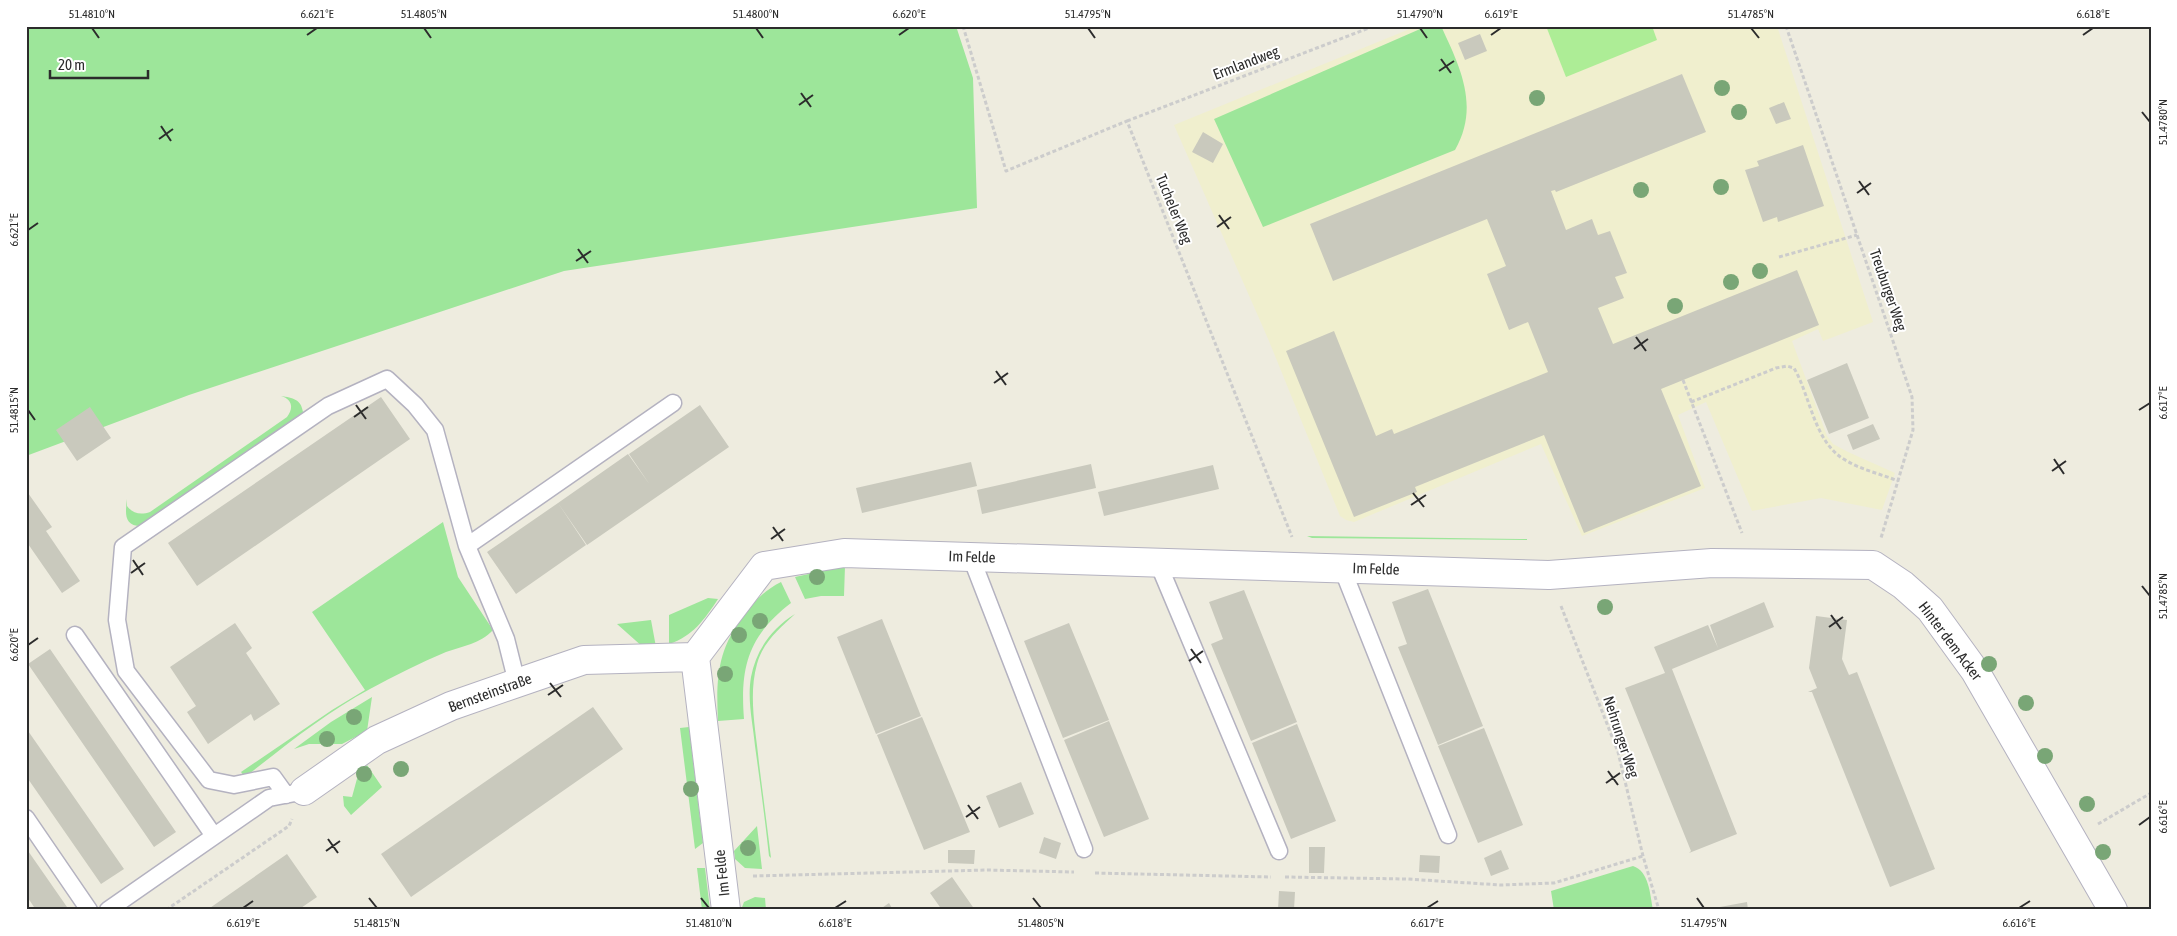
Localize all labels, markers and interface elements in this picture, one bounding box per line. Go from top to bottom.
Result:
text: 51.4810°N [69,7,115,21]
text: 6.621°E [300,7,334,21]
text: 51.4805°N [401,7,447,21]
text: 51.4800°N [733,7,779,21]
text: 6.620°E [892,7,926,21]
text: 51.4795°N [1065,7,1111,21]
text: 51.4790°N [1397,7,1443,21]
text: 6.619°E [1484,7,1518,21]
text: 51.4785°N [1728,7,1774,21]
text: 6.618°E [2076,7,2110,21]
street label: Ermlandweg [1211,42,1282,83]
scale bar [50,48,148,80]
text: 20 m [58,56,85,73]
text: 51.4780°N [2156,99,2170,145]
street label: Tucheler Weg [1153,172,1196,247]
text: 6.621°E [7,213,21,247]
street label: Treuburger Weg [1866,247,1911,334]
text: 6.617°E [2156,386,2170,420]
text: 51.4815°N [7,387,21,433]
street label: Im Felde [948,547,996,566]
street label: Im Felde [1352,559,1400,578]
text: 51.4785°N [2156,573,2170,619]
street label: Hinter dem Acker [1915,598,1986,684]
text: 6.620°E [7,628,21,662]
street label: Bernsteinstraße [446,670,534,715]
street label: Nehrunger Weg [1600,694,1643,780]
text: 6.616°E [2156,800,2170,834]
street label: Im Felde [711,849,732,897]
text: 6.619°E [226,916,260,930]
text: 51.4815°N [354,916,400,930]
text: 51.4810°N [686,916,732,930]
text: 6.618°E [818,916,852,930]
text: 51.4805°N [1018,916,1064,930]
text: 6.617°E [1410,916,1444,930]
text: 51.4795°N [1681,916,1727,930]
text: 6.616°E [2002,916,2036,930]

